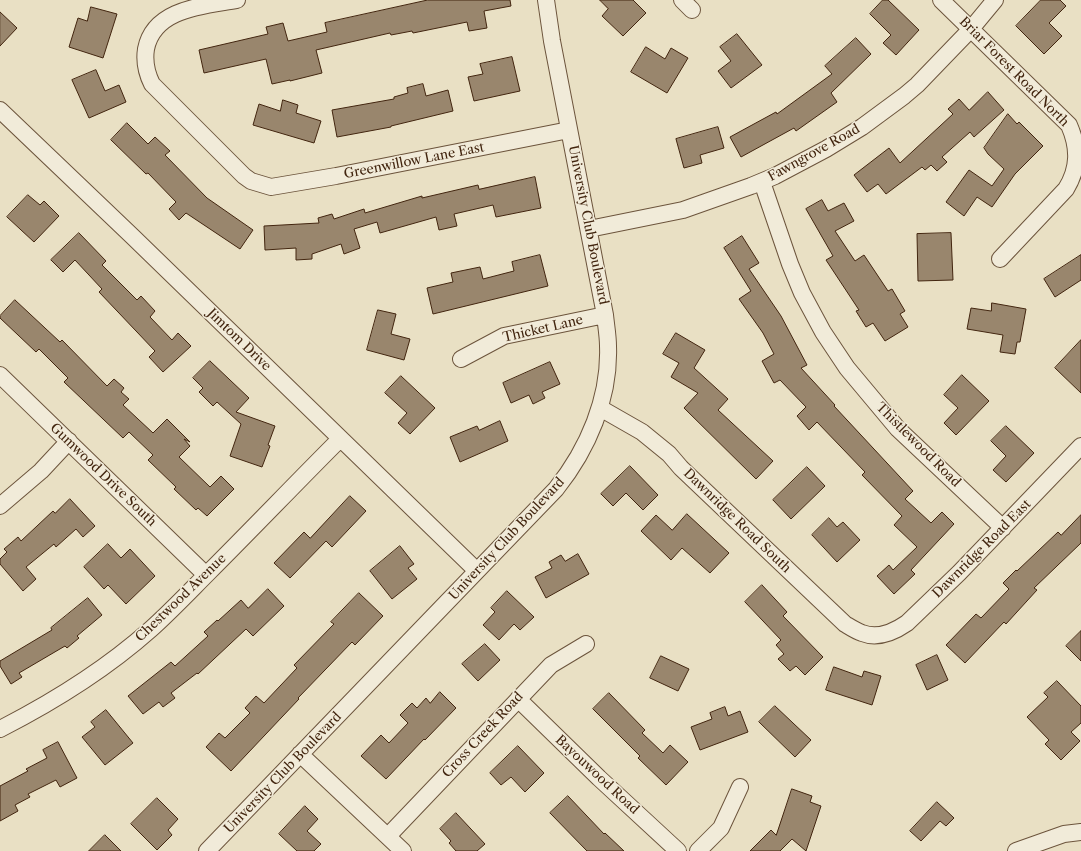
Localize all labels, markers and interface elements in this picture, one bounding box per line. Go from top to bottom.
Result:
street label: Briar Forest Road North [956,14,1072,130]
street label: Fawngrove Road [765,121,863,185]
street label: Greenwillow Lane East [343,140,485,182]
street label: University Club Boulevard [565,144,611,306]
street label: Jimtom Drive [204,306,274,374]
street label: Thicket Lane [501,312,585,346]
street label: Thistlewood Road [873,400,963,490]
street label: Gumwood Drive South [47,420,159,530]
street label: Dawnridge Road South [680,466,794,576]
street label: University Club Boulevard [446,474,568,604]
street label: Dawnridge Road East [930,497,1034,601]
street label: Chestwood Avenue [133,551,229,645]
street label: Cross Creek Road [439,689,527,781]
street label: University Club Boulevard [221,709,345,837]
street label: Bayouwood Road [552,732,642,818]

